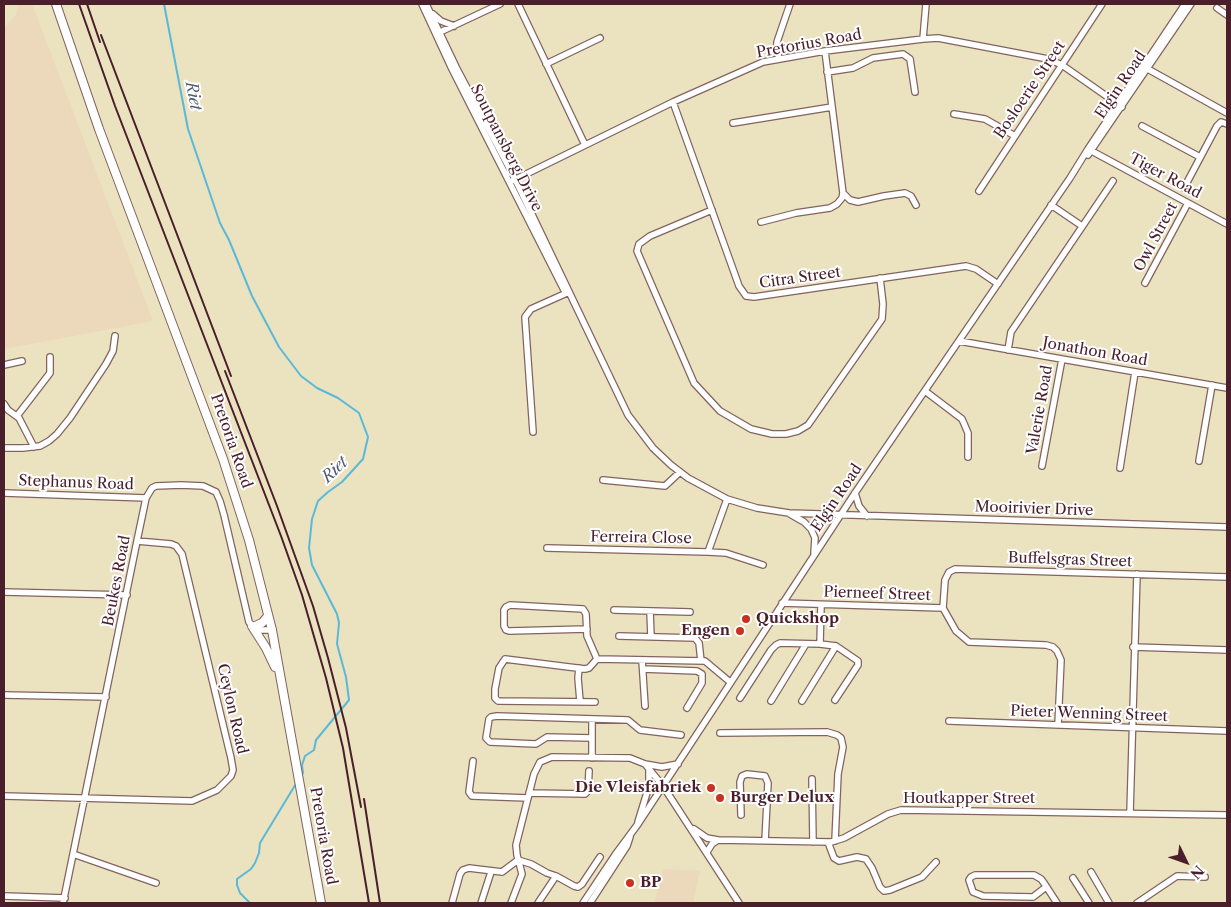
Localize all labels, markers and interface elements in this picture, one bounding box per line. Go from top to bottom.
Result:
street label: Pretorius Road [755,26,863,62]
street label: Bosloerie Street [991,38,1069,142]
street label: Elgin Road [1092,48,1150,122]
water label: Riet [181,80,205,112]
street label: Soutpansberg Drive [466,81,546,215]
street label: Tiger Road [1126,149,1204,203]
street label: Owl Street [1130,199,1182,275]
street label: Citra Street [758,263,842,293]
street label: Jonathon Road [1041,334,1149,370]
street label: Valerie Road [1023,364,1057,456]
street label: Pretoria Road [206,391,256,491]
water label: Riet [318,453,352,487]
street label: Elgin Road [808,461,866,535]
street label: Stephanus Road [18,472,134,494]
street label: Mooirivier Drive [974,498,1094,520]
street label: Ferreira Close [590,528,692,548]
street label: Beukes Road [99,534,135,628]
street label: Buffelsgras Street [1008,549,1132,571]
street label: Pierneef Street [823,583,931,605]
place label: Quickshop [756,610,839,628]
marker: Quickshop [740,613,752,625]
place label: Engen [681,622,730,640]
marker: Engen [734,625,746,637]
street label: Ceylon Road [213,662,251,756]
street label: Pieter Wenning Street [1010,702,1168,726]
place label: Die Vleisfabriek [575,779,701,797]
marker: Die Vleisfabriek [705,782,717,794]
street label: Pretoria Road [306,786,340,886]
place label: Burger Delux [730,789,834,807]
street label: Houtkapper Street [903,790,1035,808]
marker: Burger Delux [714,792,726,804]
north arrow [1161,837,1211,887]
text: N [1186,861,1208,883]
place label: BP [640,874,661,892]
marker: BP [624,877,636,889]

